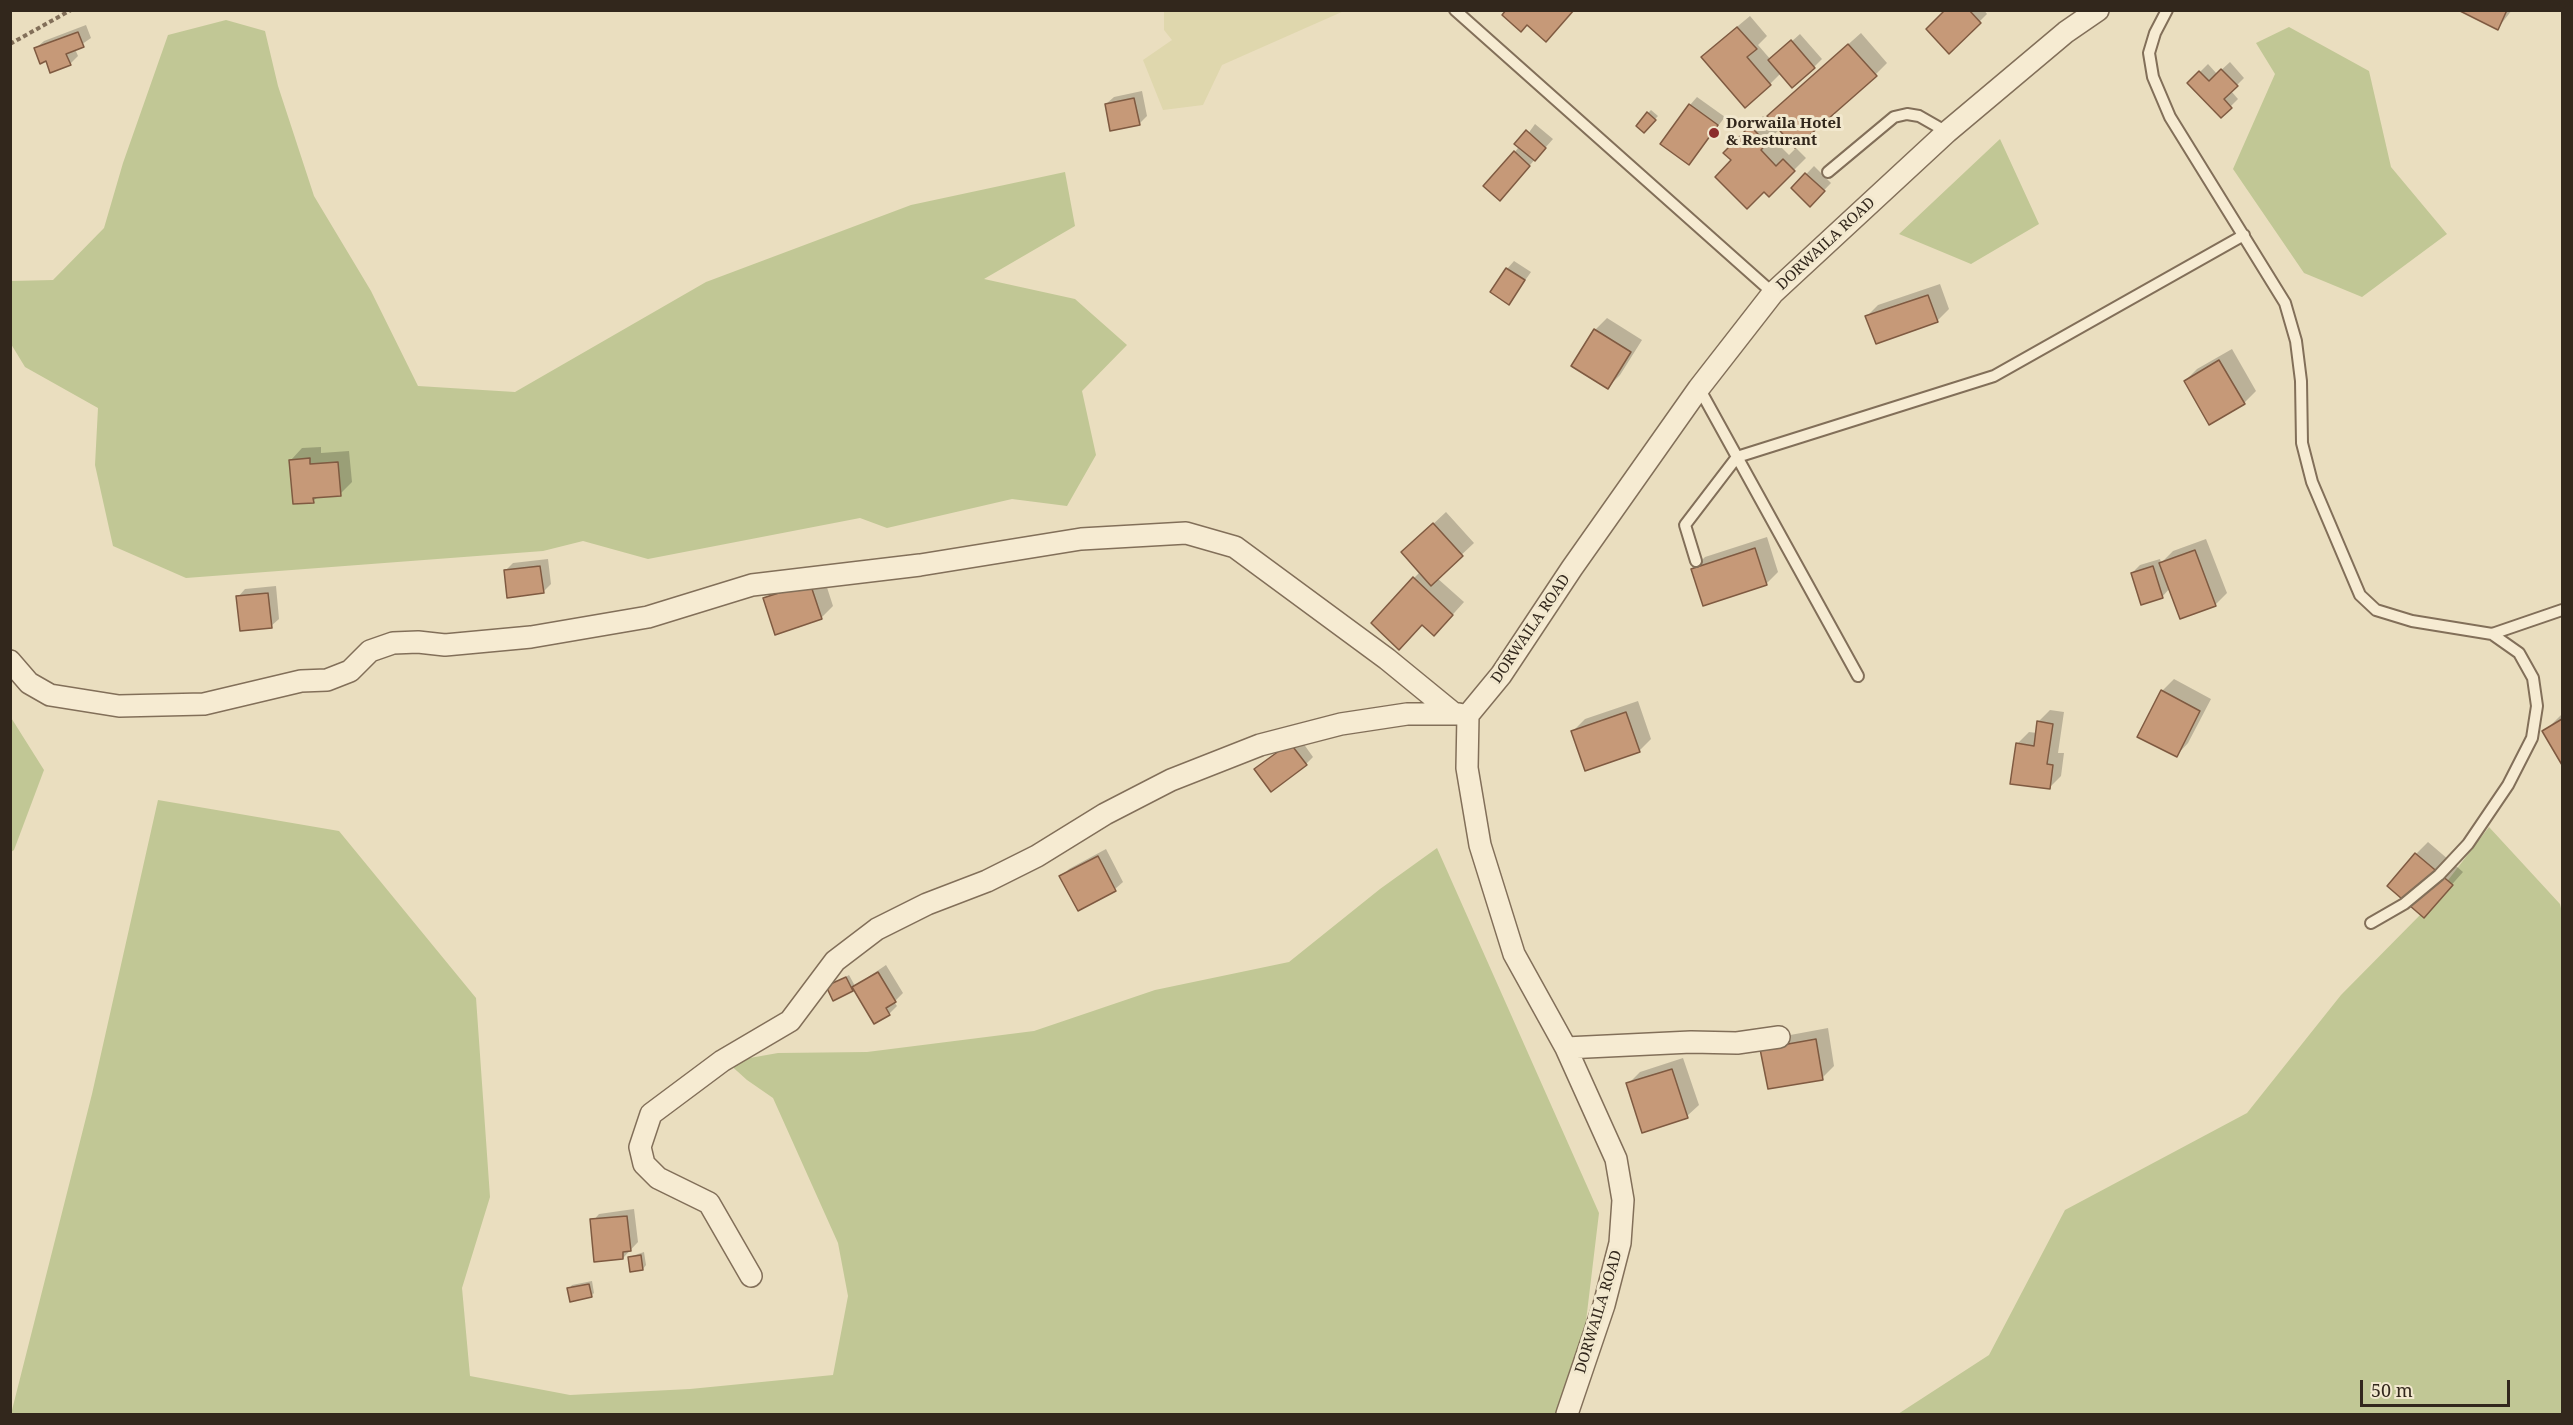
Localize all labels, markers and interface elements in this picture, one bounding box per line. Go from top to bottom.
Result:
place label: Dorwaila Hotel & Resturant [1726,115,1841,150]
marker: Dorwaila Hotel & Resturant [1707,126,1721,140]
street label: DORWAILA ROAD [1773,194,1879,294]
street label: DORWAILA ROAD [1488,571,1574,687]
street label: DORWAILA ROAD [1572,1248,1626,1376]
scale bar [2363,1368,2513,1406]
text: 50 m [2371,1378,2413,1402]

